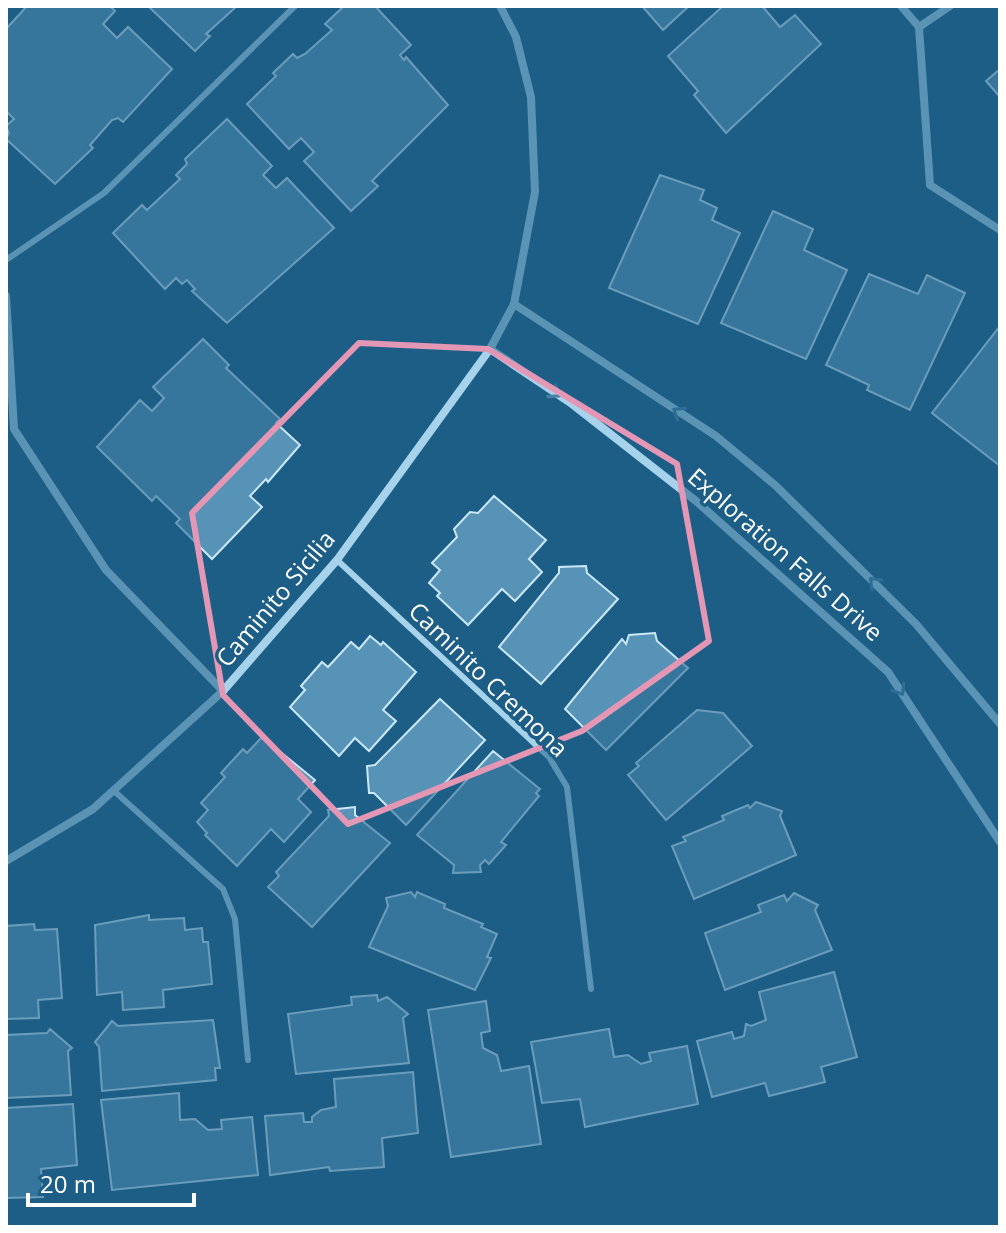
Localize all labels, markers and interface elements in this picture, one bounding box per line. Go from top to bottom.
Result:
one-way arrow [547,383,561,398]
one-way arrow [672,407,687,422]
street label: Exploration Falls Drive [681,460,891,648]
street label: Caminito Sicilia [208,523,342,673]
one-way arrow [869,577,883,591]
street label: Caminito Cremona [402,594,576,764]
one-way arrow [890,681,905,695]
scale bar [28,1157,194,1207]
text: 20 m [40,1167,96,1200]

